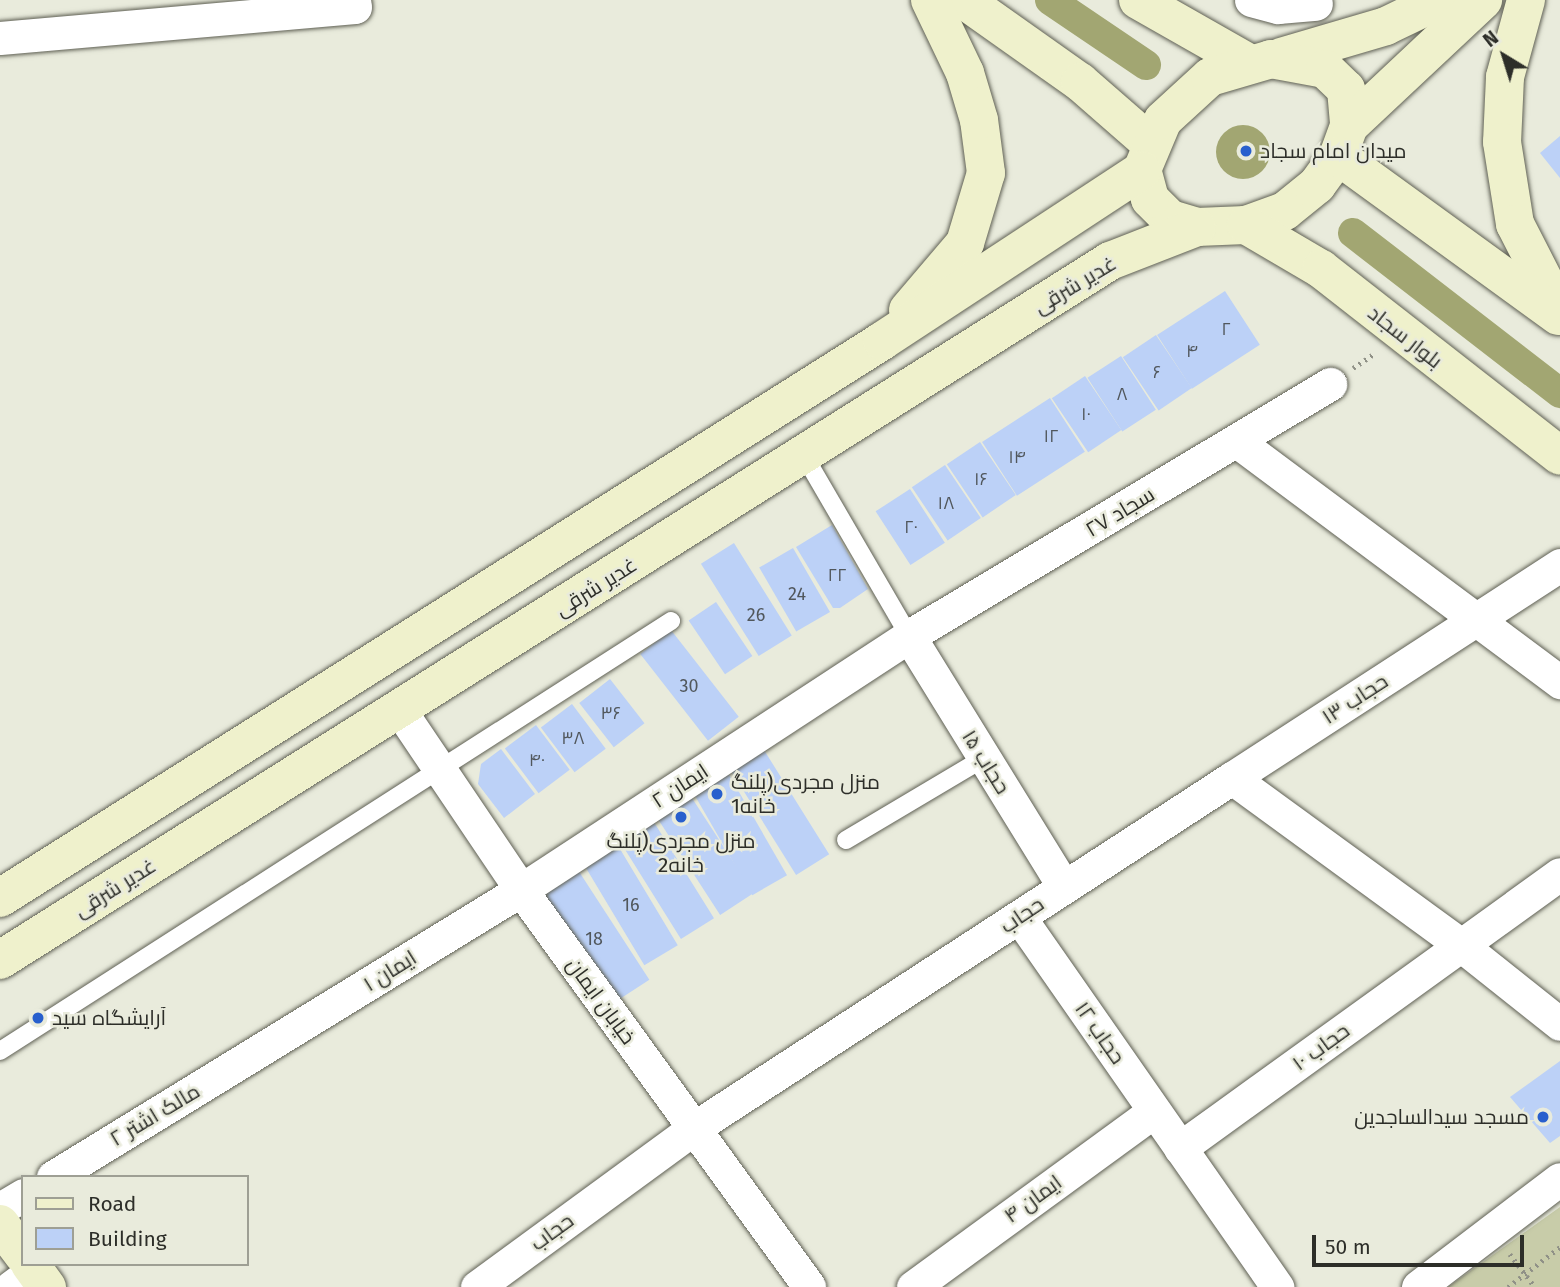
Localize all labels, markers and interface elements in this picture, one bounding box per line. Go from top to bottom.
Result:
north arrow [1469,21,1539,91]
text: N [1479,26,1503,52]
place label: میدان امام سجاد [1260,138,1406,164]
marker: میدان امام سجاد [1238,143,1254,159]
street label: غدیر شرقی [1029,251,1121,319]
street label: بلوار سجاد [1363,300,1447,374]
house number: ۲ [1221,318,1231,340]
house number: ۴ [1186,340,1198,362]
house number: ۶ [1153,361,1161,383]
house number: ۸ [1116,383,1128,405]
house number: ۱۰ [1081,403,1091,425]
house number: ۱۲ [1043,425,1059,447]
house number: ۱۴ [1008,446,1026,468]
house number: ۱۶ [974,468,988,490]
street label: سجاد ۲۷ [1081,482,1159,542]
house number: ۱۸ [938,492,954,514]
house number: ۲۰ [904,516,918,538]
street label: غدیر شرقی [550,552,642,622]
house number: ۲۲ [828,564,846,586]
house number: 24 [788,583,806,605]
house number: 26 [747,604,765,626]
street label: حجاب ۱۳ [1317,668,1393,730]
house number: 30 [679,675,699,697]
house number: ۳۶ [601,702,621,724]
street label: حجاب ۱۵ [957,725,1015,799]
house number: ۳۸ [561,727,585,749]
house number: ۴۰ [529,749,545,771]
street label: ایمان ۲ [647,758,713,814]
place label: منزل مجردی(پلنگ خانه1 [731,769,880,819]
marker: منزل مجردی(پلنگ خانه1 [709,786,725,802]
marker: منزل مجردی(پلنگ خانه2 [673,809,689,825]
place label: منزل مجردی(پلنگ خانه2 [606,828,756,878]
street label: غدیر شرقی [69,853,161,923]
street label: حجاب [995,891,1049,939]
house number: 16 [622,894,640,916]
house number: 18 [585,928,603,950]
street label: ایمان ۱ [359,945,421,997]
street label: خیابان ایمان [561,953,641,1049]
street label: حجاب ۱۲ [1070,997,1130,1069]
place label: آرایشگاه سید [52,1005,166,1031]
marker: آرایشگاه سید [30,1010,46,1026]
street label: حجاب ۱۰ [1288,1018,1354,1076]
street label: مالک اشتر ۲ [106,1078,204,1152]
place label: مسجد سیدالساجدین [1354,1104,1529,1130]
marker: مسجد سیدالساجدین [1535,1109,1551,1125]
street label: ایمان ۴ [999,1170,1067,1228]
legend [21,1175,248,1266]
text: Road [88,1191,136,1217]
street label: حجاب [526,1208,578,1256]
scale bar [1315,1220,1527,1264]
text: Building [88,1226,167,1252]
text: 50 m [1325,1234,1371,1260]

